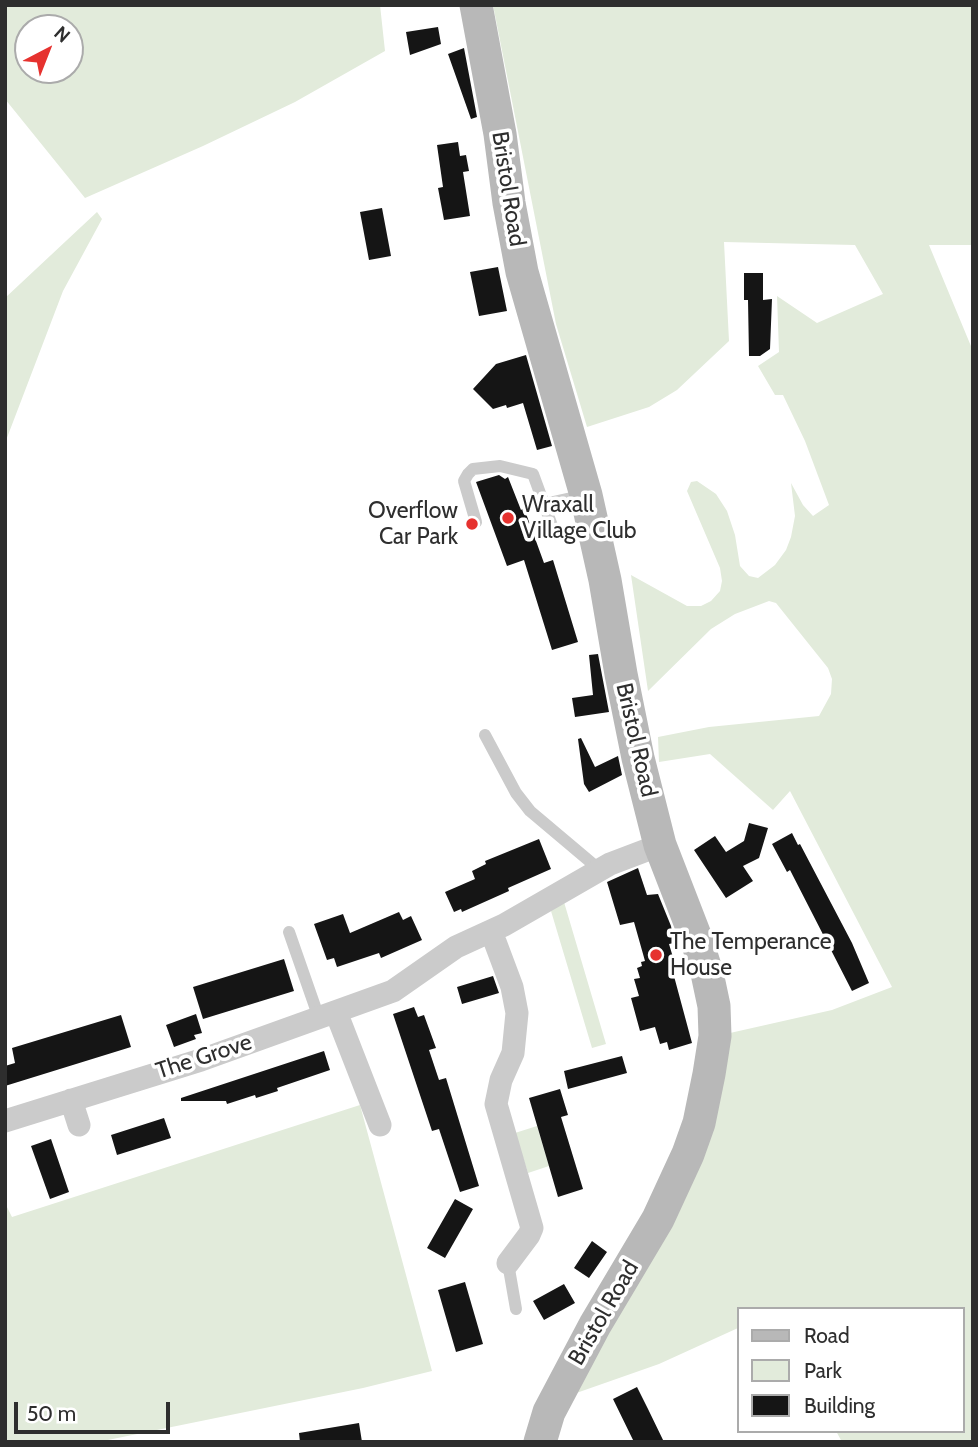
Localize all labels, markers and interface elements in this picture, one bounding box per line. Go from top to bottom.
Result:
north arrow [14,14,84,84]
text: N [49,21,75,48]
street label: Bristol Road [485,130,531,248]
place label: Wraxall Village Club [522,491,637,545]
place label: Overflow Car Park [368,497,458,551]
marker: Wraxall Village Club [500,510,516,526]
marker: Overflow Car Park [464,516,480,532]
street label: Bristol Road [610,680,662,800]
place label: The Temperance House [670,928,832,982]
marker: The Temperance House [648,947,664,963]
street label: The Grove [153,1029,255,1085]
street label: Bristol Road [563,1256,645,1370]
legend [736,1307,964,1433]
text: Road [804,1323,850,1348]
text: Park [804,1358,842,1383]
scale bar [18,1388,173,1432]
text: Building [804,1393,875,1418]
text: 50 m [27,1401,76,1426]

